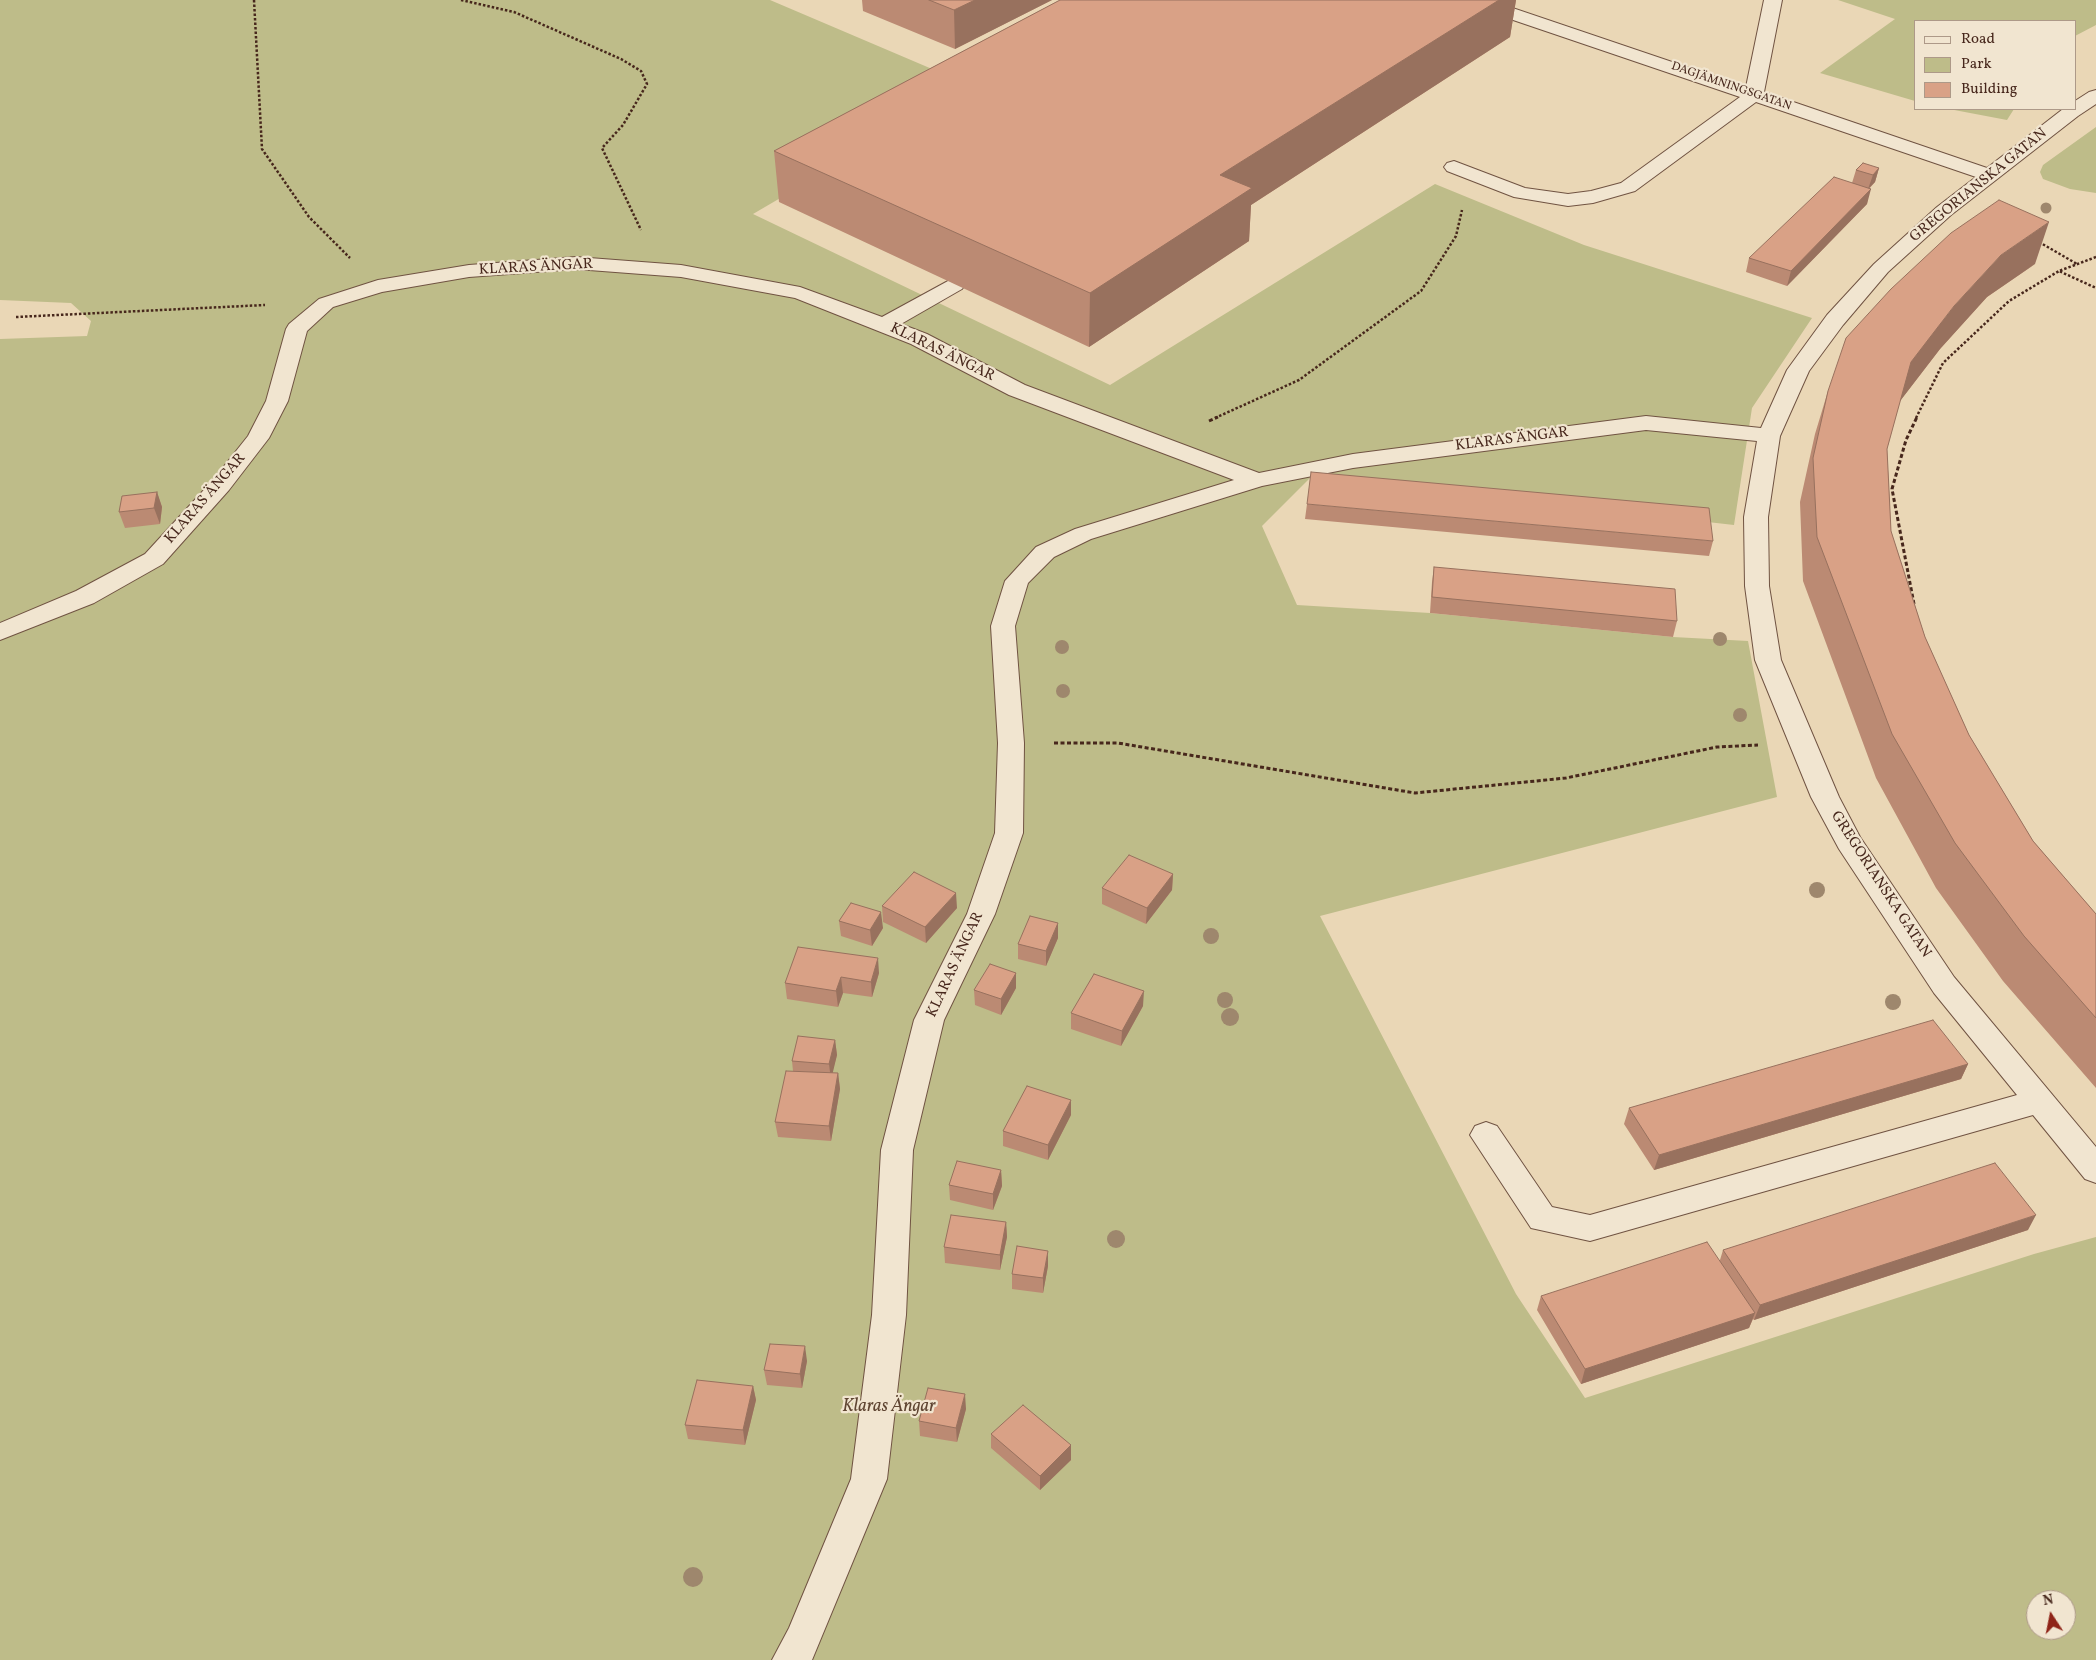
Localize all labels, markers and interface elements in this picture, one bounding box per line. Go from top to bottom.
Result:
legend [1914,20,2076,110]
text: Road [1961,29,1995,50]
text: Park [1961,54,1992,75]
street label: DAGJÄMNINGSGATAN [1669,60,1793,114]
text: Building [1961,79,2017,100]
street label: GREGORIANSKA GATAN [1907,125,2051,247]
street label: KLARAS ÄNGAR [478,256,594,280]
street label: KLARAS ÄNGAR [887,320,997,386]
street label: KLARAS ÄNGAR [1454,424,1570,456]
street label: KLARAS ÄNGAR [162,450,250,548]
street label: GREGORIANSKA GATAN [1826,808,1934,962]
street label: KLARAS ÄNGAR [924,909,988,1021]
park label: Klaras Ängar [842,1397,936,1419]
north arrow [2026,1590,2076,1640]
text: N [2041,1590,2055,1611]

